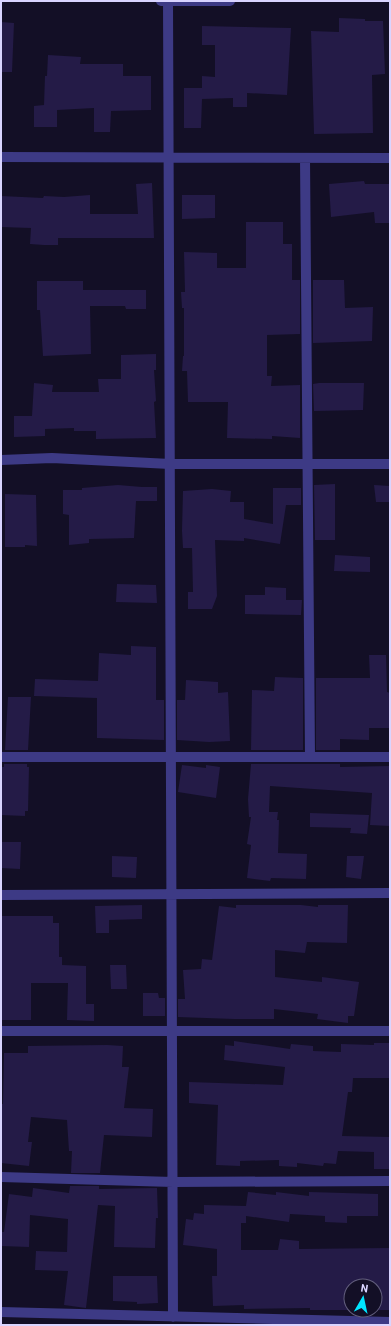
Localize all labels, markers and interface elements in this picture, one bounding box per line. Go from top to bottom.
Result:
north arrow [343,1278,383,1318]
text: N [360,1281,369,1295]

